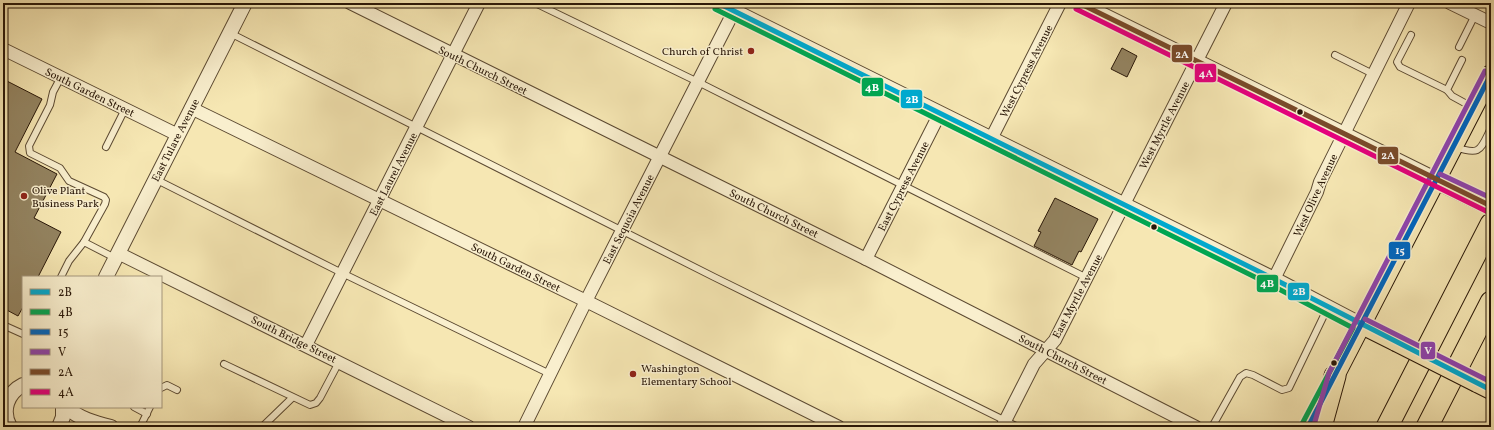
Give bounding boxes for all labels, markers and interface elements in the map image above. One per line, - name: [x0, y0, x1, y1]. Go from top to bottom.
- street label: West Cypress Avenue: [997, 23, 1057, 121]
- street label: South Church Street: [435, 43, 530, 100]
- line badge: 2A: [1171, 44, 1193, 63]
- place label: Church of Christ: [662, 45, 743, 60]
- marker: Church of Christ: [746, 46, 756, 56]
- text: 2A: [1175, 48, 1189, 63]
- line badge: 4A: [1194, 63, 1217, 83]
- street label: South Garden Street: [42, 65, 137, 122]
- text: 4A: [1199, 67, 1213, 82]
- line badge: 4B: [861, 77, 884, 97]
- street label: West Myrtle Avenue: [1137, 79, 1194, 172]
- text: 4B: [865, 81, 879, 96]
- line badge: 2B: [900, 89, 923, 109]
- text: 2B: [905, 93, 919, 108]
- street label: East Tulare Avenue: [149, 97, 204, 185]
- unlabelled marker: [1295, 107, 1305, 117]
- street label: East Laurel Avenue: [367, 130, 422, 219]
- street label: East Cypress Avenue: [875, 139, 934, 234]
- line badge: 2A: [1377, 146, 1399, 165]
- text: 2A: [1381, 149, 1395, 164]
- street label: West Olive Avenue: [1291, 152, 1342, 240]
- street label: East Sequoia Avenue: [600, 172, 659, 267]
- place label: Olive Plant Business Park: [32, 184, 99, 212]
- street label: South Church Street: [726, 186, 821, 243]
- marker: Olive Plant Business Park: [19, 191, 29, 201]
- unlabelled marker: [1149, 222, 1159, 232]
- street label: South Garden Street: [468, 240, 563, 297]
- line badge: 15: [1388, 241, 1411, 260]
- text: 15: [1395, 244, 1405, 259]
- street label: East Myrtle Avenue: [1050, 252, 1107, 342]
- line badge: 4B: [1256, 274, 1279, 293]
- legend: [22, 276, 162, 408]
- text: 4B: [1260, 277, 1274, 292]
- line badge: 2B: [1287, 282, 1310, 301]
- text: 2B: [58, 285, 72, 301]
- text: 2B: [1292, 285, 1306, 300]
- text: 4B: [58, 305, 73, 321]
- street label: South Bridge Street: [248, 313, 339, 368]
- text: 15: [58, 325, 69, 341]
- street label: South Church Street: [1015, 332, 1109, 389]
- line badge: V: [1420, 341, 1436, 360]
- text: V: [1424, 344, 1432, 359]
- text: V: [58, 345, 66, 361]
- unlabelled marker: [1329, 358, 1339, 368]
- place label: Washington Elementary School: [641, 362, 732, 390]
- text: 2A: [58, 365, 73, 381]
- marker: Washington Elementary School: [628, 369, 638, 379]
- text: 4A: [58, 385, 74, 401]

